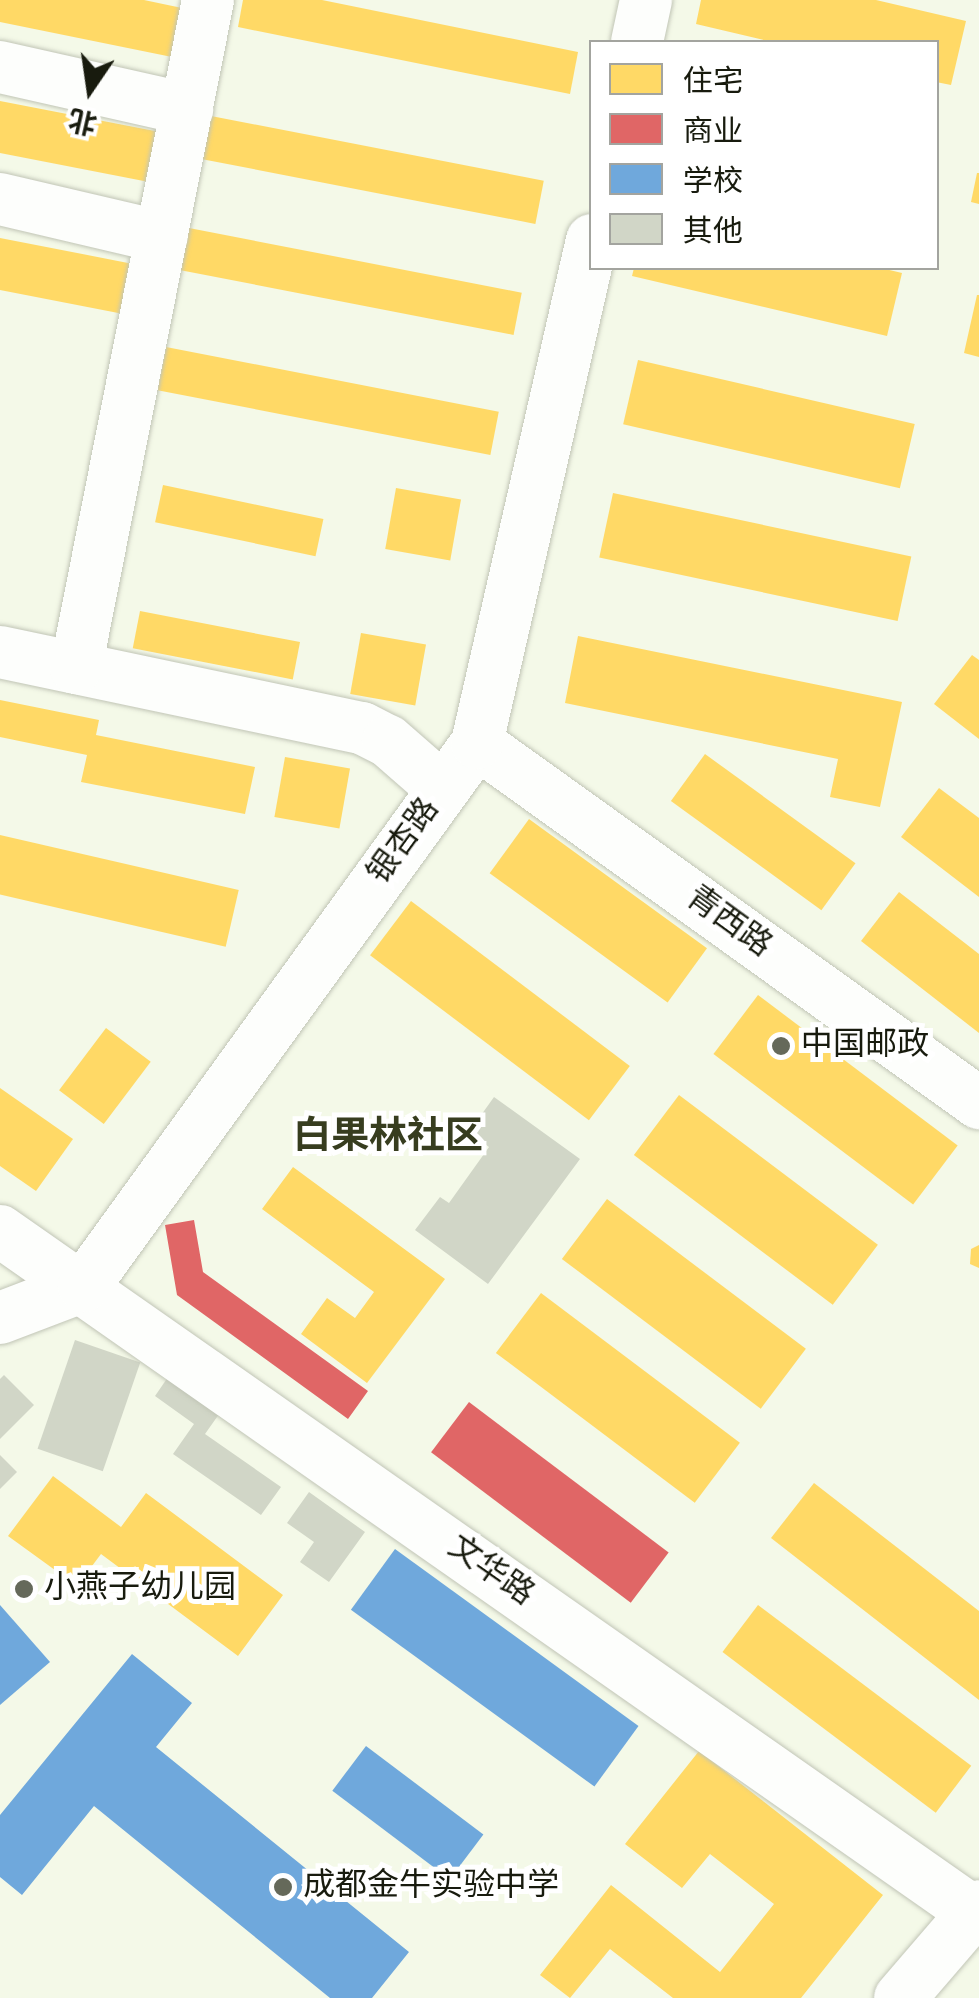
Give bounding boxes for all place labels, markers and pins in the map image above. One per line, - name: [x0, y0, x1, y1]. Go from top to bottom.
- place label: 中国邮政: [801, 1027, 929, 1065]
- marker: 中国邮政: [770, 1035, 792, 1057]
- place label: 小燕子幼儿园: [44, 1570, 236, 1608]
- marker: 小燕子幼儿园: [13, 1578, 35, 1600]
- place label: 成都金牛实验中学: [303, 1868, 559, 1906]
- marker: 成都金牛实验中学: [272, 1876, 294, 1898]

